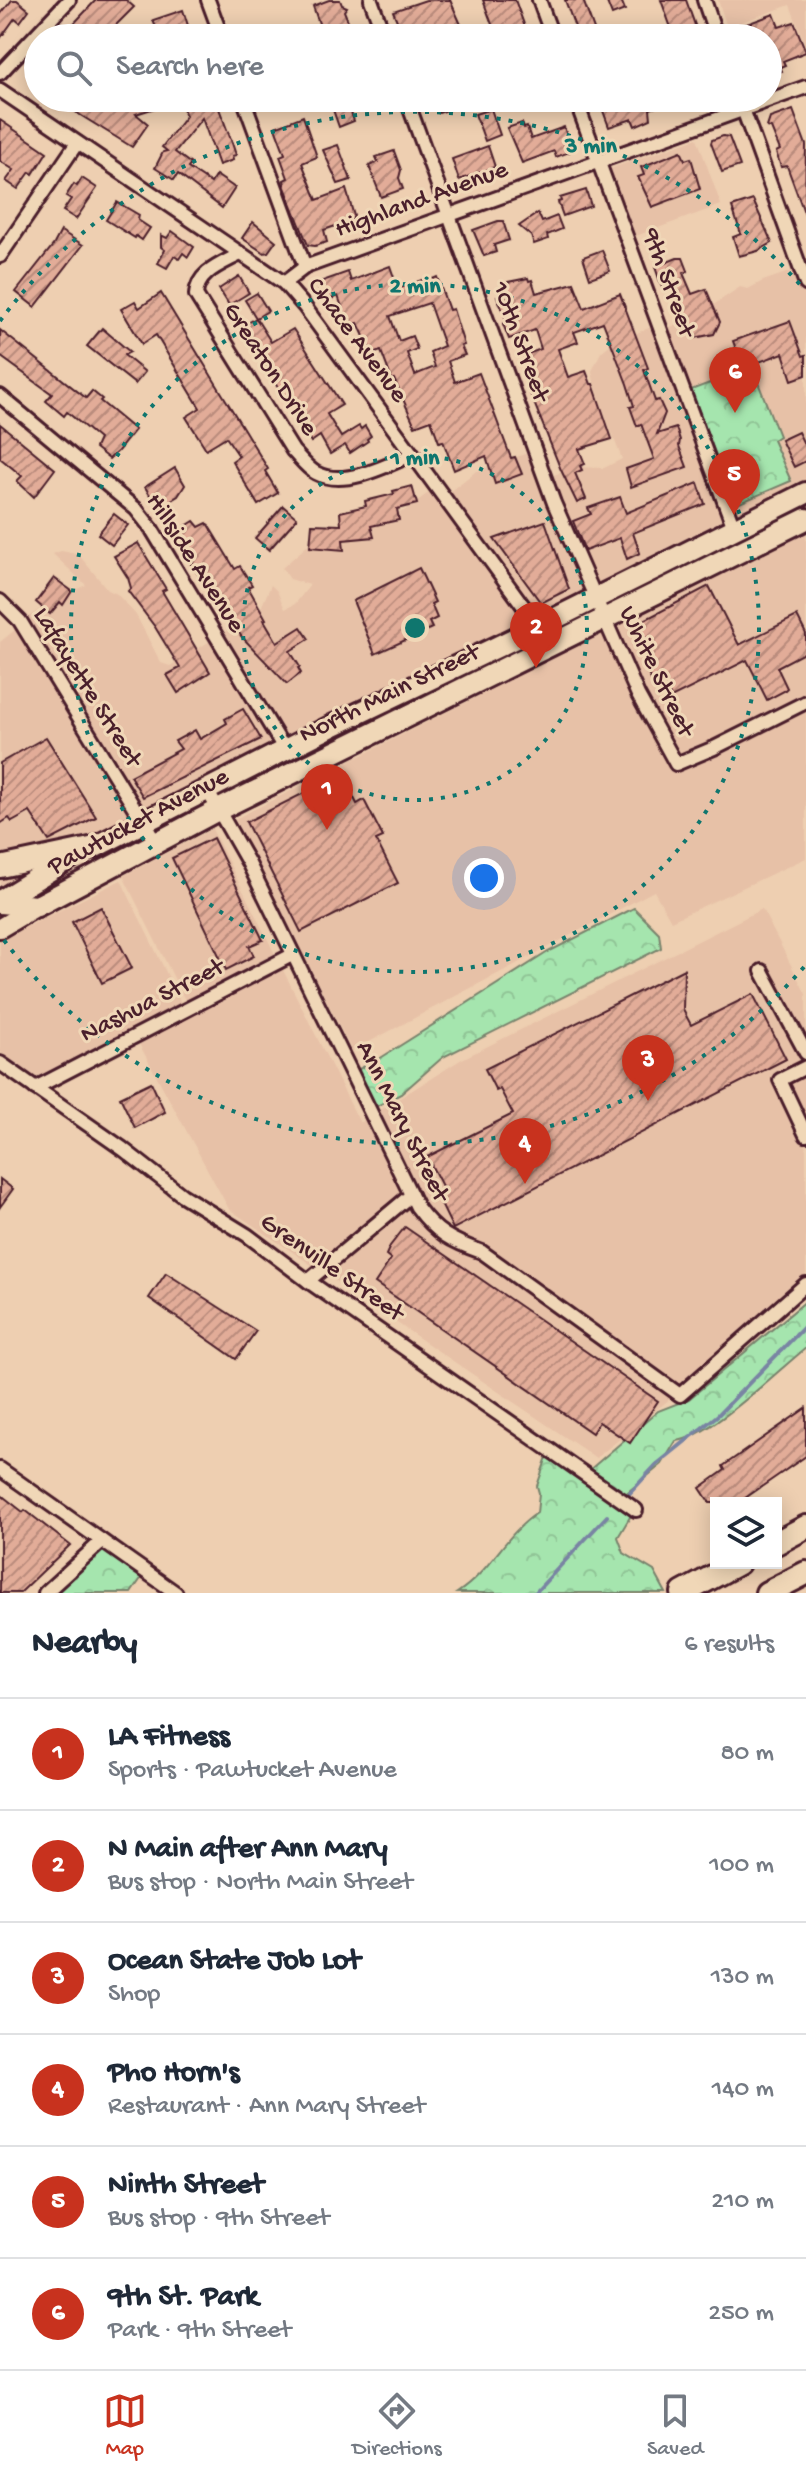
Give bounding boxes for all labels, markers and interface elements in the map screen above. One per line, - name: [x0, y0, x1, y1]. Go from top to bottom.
- search box: [24, 24, 782, 112]
- icon: search: [52, 46, 96, 90]
- text: Search here: [116, 51, 264, 86]
- text: 3 min: [564, 133, 617, 162]
- street label: Highland Avenue: [332, 155, 513, 247]
- street label: 9th Street: [633, 224, 702, 344]
- street label: Chace Avenue: [299, 272, 414, 410]
- text: 2 min: [389, 273, 441, 302]
- street label: 10th Street: [483, 277, 556, 408]
- street label: Greaton Drive: [214, 298, 324, 443]
- pin: 6: [709, 347, 761, 413]
- text: 1 min: [389, 445, 440, 474]
- pin: 5: [708, 449, 760, 515]
- street label: Hillside Avenue: [137, 488, 251, 640]
- street label: Lafayette Street: [24, 602, 149, 776]
- pin: 2: [510, 602, 562, 668]
- street label: White Street: [610, 602, 701, 744]
- centre of rings: [401, 614, 429, 642]
- street label: North Main Street: [295, 637, 487, 752]
- street label: Pawtucket Avenue: [42, 762, 235, 884]
- pin: 1: [301, 764, 353, 830]
- your location: [464, 858, 504, 898]
- street label: Nashua Street: [76, 951, 232, 1051]
- pin: 3: [622, 1035, 674, 1101]
- street label: Ann Mary Street: [347, 1036, 456, 1210]
- pin: 4: [499, 1118, 551, 1184]
- street label: Grenville Street: [253, 1208, 411, 1331]
- map controls: [710, 1497, 782, 1569]
- button: layers: [710, 1497, 782, 1569]
- text: Nearby: [32, 1625, 137, 1665]
- text: 6 results: [684, 1630, 774, 1661]
- text: LA Fitness: [108, 1721, 230, 1756]
- text: 1: [53, 1739, 63, 1770]
- text: 80 m: [720, 1739, 774, 1770]
- text: Sports · Pawtucket Avenue: [108, 1756, 397, 1787]
- text: N Main after Ann Mary: [108, 1833, 387, 1868]
- text: 2: [52, 1851, 64, 1882]
- text: 100 m: [709, 1851, 774, 1882]
- text: Bus stop · North Main Street: [108, 1868, 413, 1899]
- text: Ocean State Job Lot: [108, 1945, 361, 1980]
- text: 3: [51, 1963, 65, 1994]
- text: 130 m: [711, 1963, 774, 1994]
- text: Shop: [108, 1980, 160, 2011]
- text: Pho Horn's: [108, 2057, 240, 2092]
- text: 4: [52, 2075, 64, 2106]
- text: 140 m: [712, 2075, 774, 2106]
- text: Restaurant · Ann Mary Street: [108, 2092, 425, 2123]
- text: Ninth Street: [108, 2169, 264, 2204]
- text: 5: [51, 2187, 65, 2218]
- text: 210 m: [711, 2187, 774, 2218]
- text: Bus stop · 9th Street: [108, 2204, 329, 2235]
- text: 9th St. Park: [108, 2281, 258, 2316]
- text: 6: [51, 2299, 65, 2330]
- text: 250 m: [708, 2299, 774, 2330]
- text: Park · 9th Street: [108, 2316, 291, 2347]
- tab: Map: [103, 2389, 147, 2463]
- tab: Directions: [352, 2389, 442, 2463]
- tab: Saved: [647, 2389, 703, 2463]

